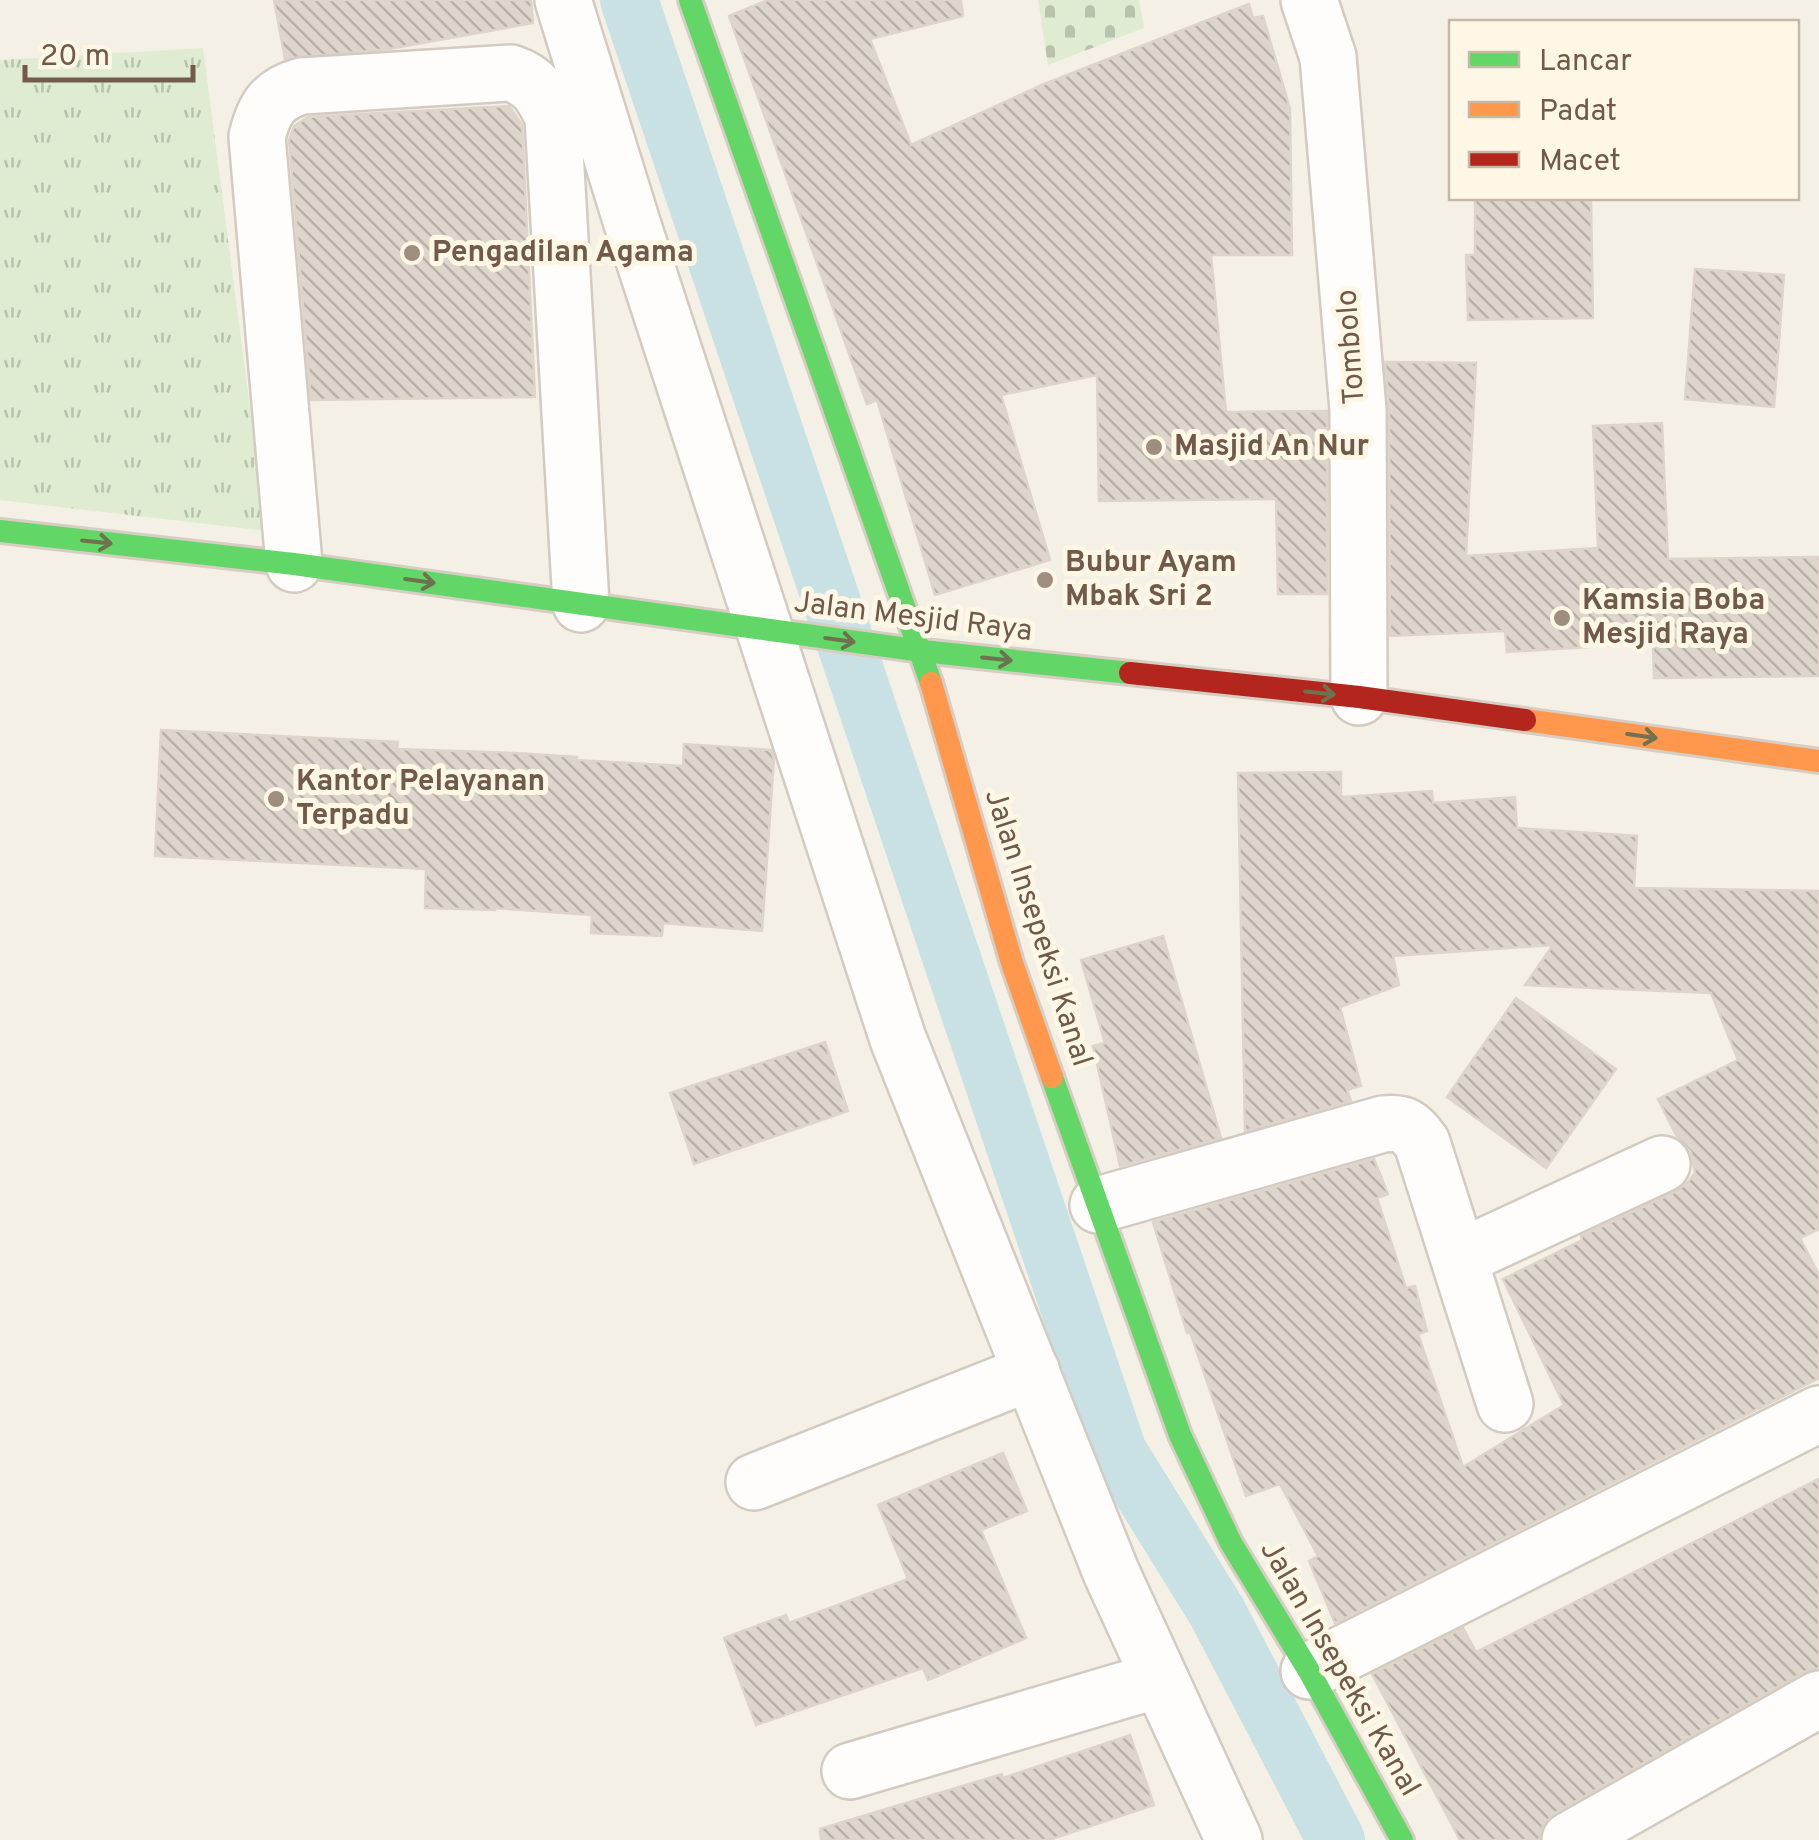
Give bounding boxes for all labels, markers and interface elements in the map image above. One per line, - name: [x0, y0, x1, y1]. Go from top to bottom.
- scale bar: [25, 20, 192, 82]
- legend: [1449, 20, 1799, 200]
- text: 20 m: [40, 39, 110, 76]
- text: Lancar: [1539, 44, 1632, 81]
- text: Padat: [1539, 94, 1617, 131]
- text: Macet: [1539, 144, 1621, 181]
- place label: Pengadilan Agama: [432, 235, 694, 272]
- marker: Pengadilan Agama: [401, 242, 423, 264]
- street label: Tombolo: [1330, 288, 1374, 406]
- place label: Masjid An Nur: [1174, 429, 1370, 466]
- marker: Masjid An Nur: [1143, 436, 1165, 458]
- one-way arrow: [80, 533, 113, 552]
- place label: Bubur Ayam Mbak Sri 2: [1065, 545, 1237, 616]
- marker: Bubur Ayam Mbak Sri 2: [1034, 569, 1056, 591]
- one-way arrow: [403, 573, 435, 591]
- place label: Kamsia Boba Mesjid Raya: [1582, 583, 1765, 654]
- street label: Jalan Mesjid Raya: [792, 585, 1034, 651]
- marker: Kamsia Boba Mesjid Raya: [1551, 607, 1573, 629]
- one-way arrow: [823, 631, 855, 650]
- one-way arrow: [981, 650, 1013, 669]
- one-way arrow: [1304, 684, 1336, 703]
- one-way arrow: [1626, 727, 1658, 746]
- place label: Kantor Pelayanan Terpadu: [296, 764, 545, 835]
- street label: Jalan Insepeksi Kanal: [975, 785, 1099, 1071]
- marker: Kantor Pelayanan Terpadu: [265, 788, 287, 810]
- street label: Jalan Insepeksi Kanal: [1251, 1534, 1427, 1804]

